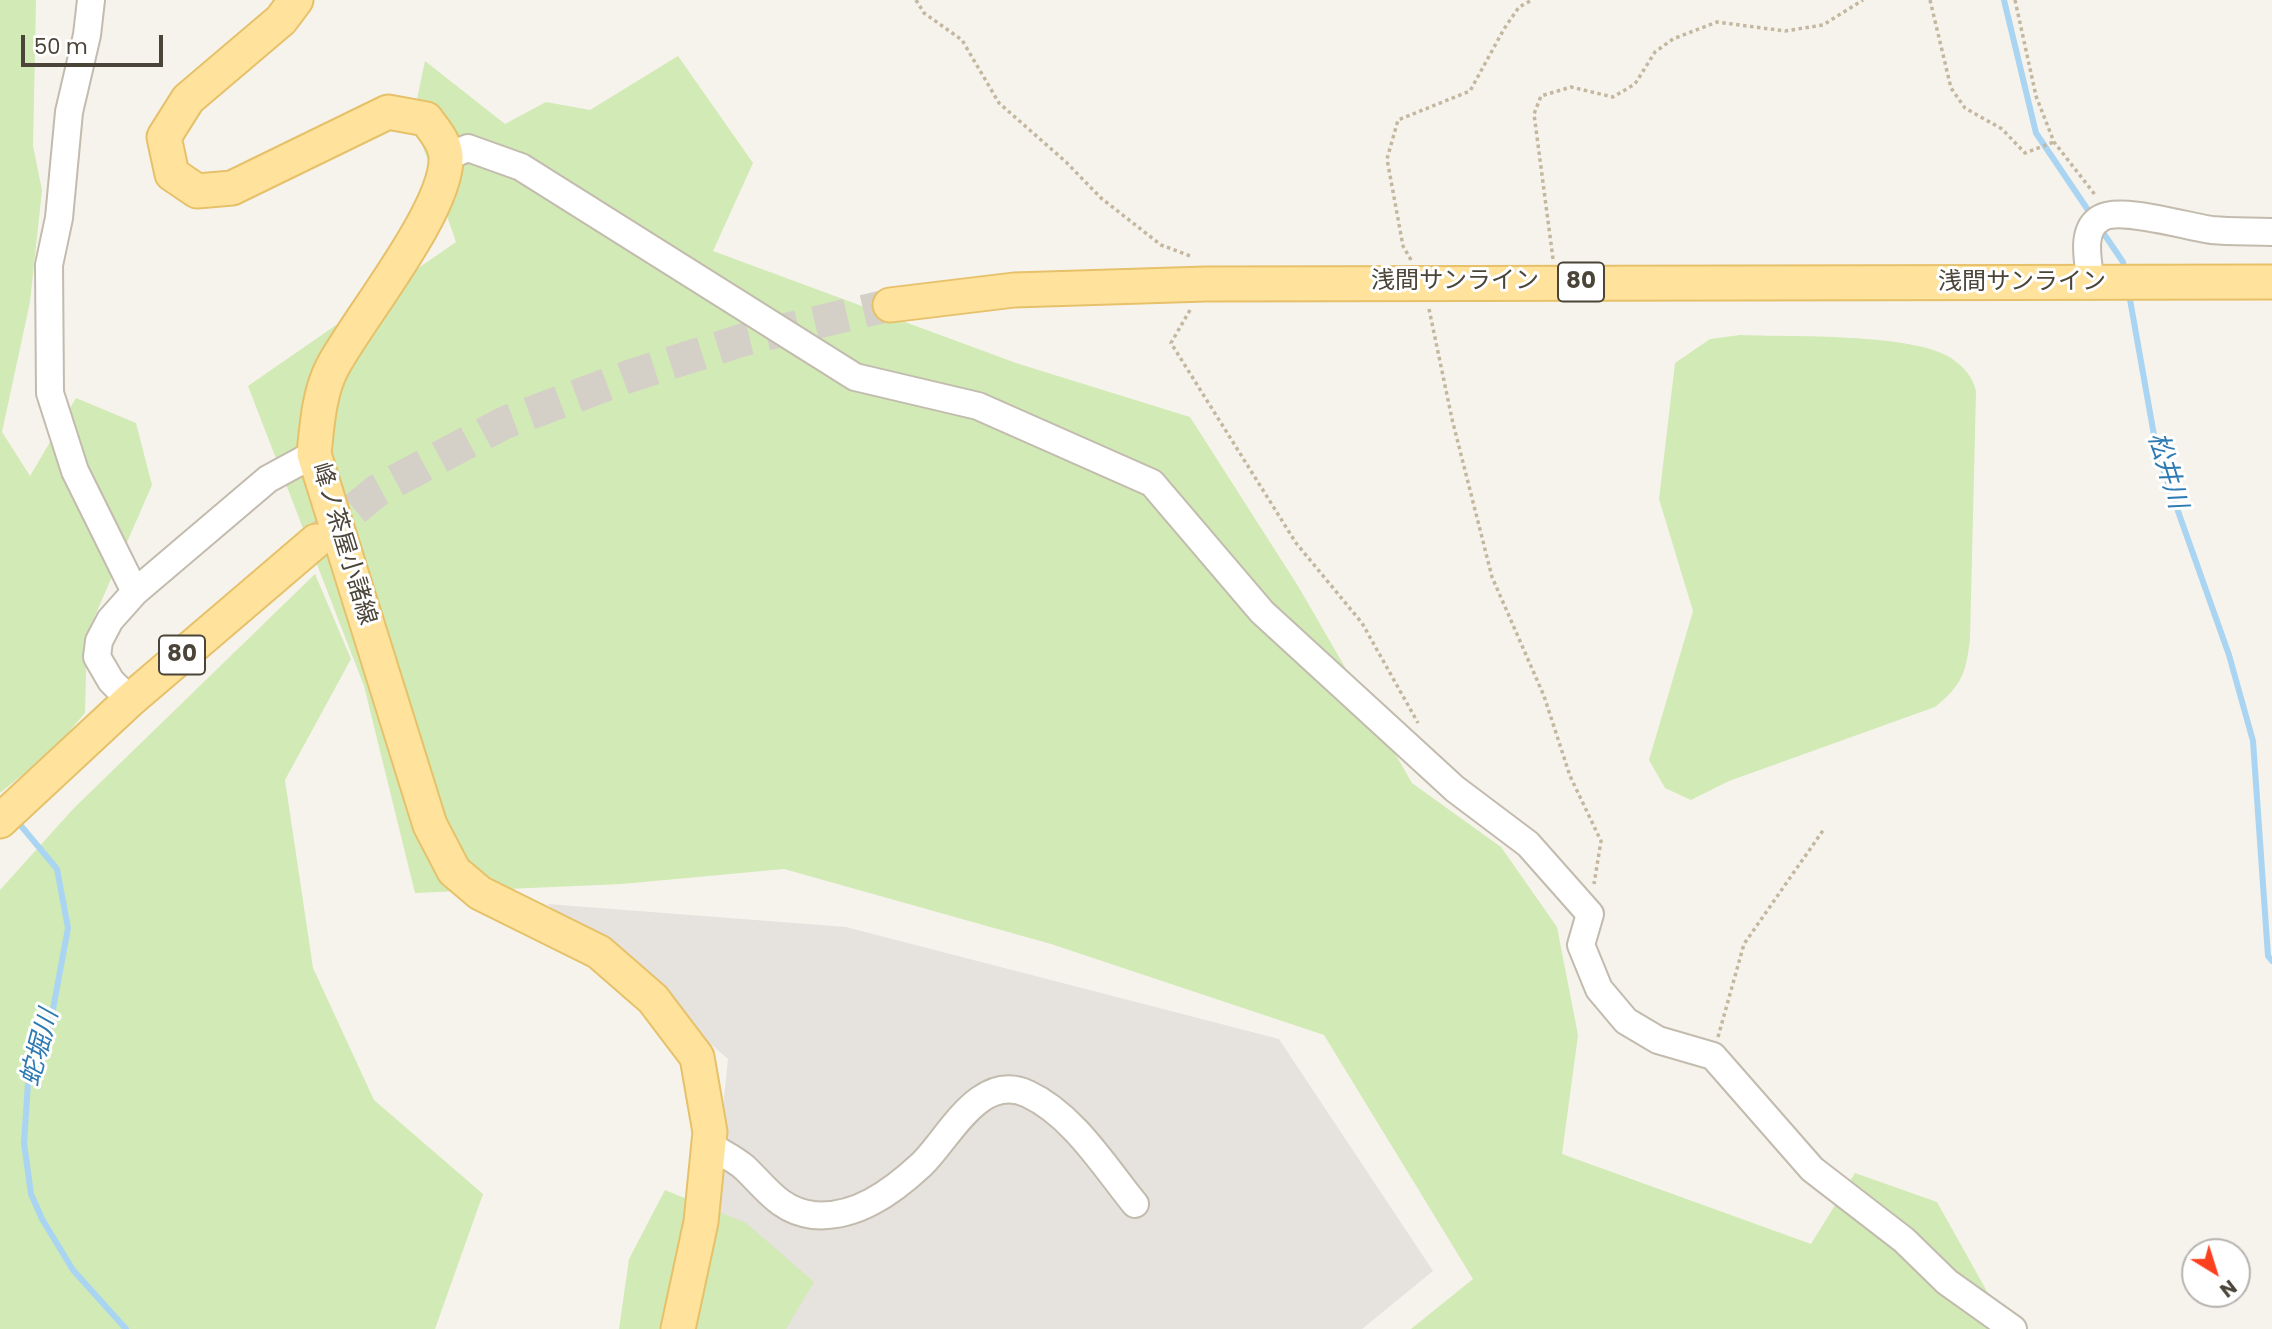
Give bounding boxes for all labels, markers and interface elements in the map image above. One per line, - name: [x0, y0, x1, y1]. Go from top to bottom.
- scale bar: [24, 21, 166, 65]
- text: 50 m: [34, 32, 88, 61]
- road number: 80: [1558, 262, 1604, 302]
- street label: 浅間サンライン: [1371, 268, 1539, 296]
- street label: 浅間サンライン: [1938, 269, 2106, 297]
- water label: 松井川: [2140, 429, 2192, 513]
- street label: 峰ノ茶屋小諸線: [305, 459, 381, 629]
- road number: 80: [159, 636, 205, 674]
- water label: 蛇堀川: [16, 1006, 66, 1090]
- north arrow: [2181, 1238, 2251, 1308]
- text: N: [2214, 1273, 2242, 1303]

